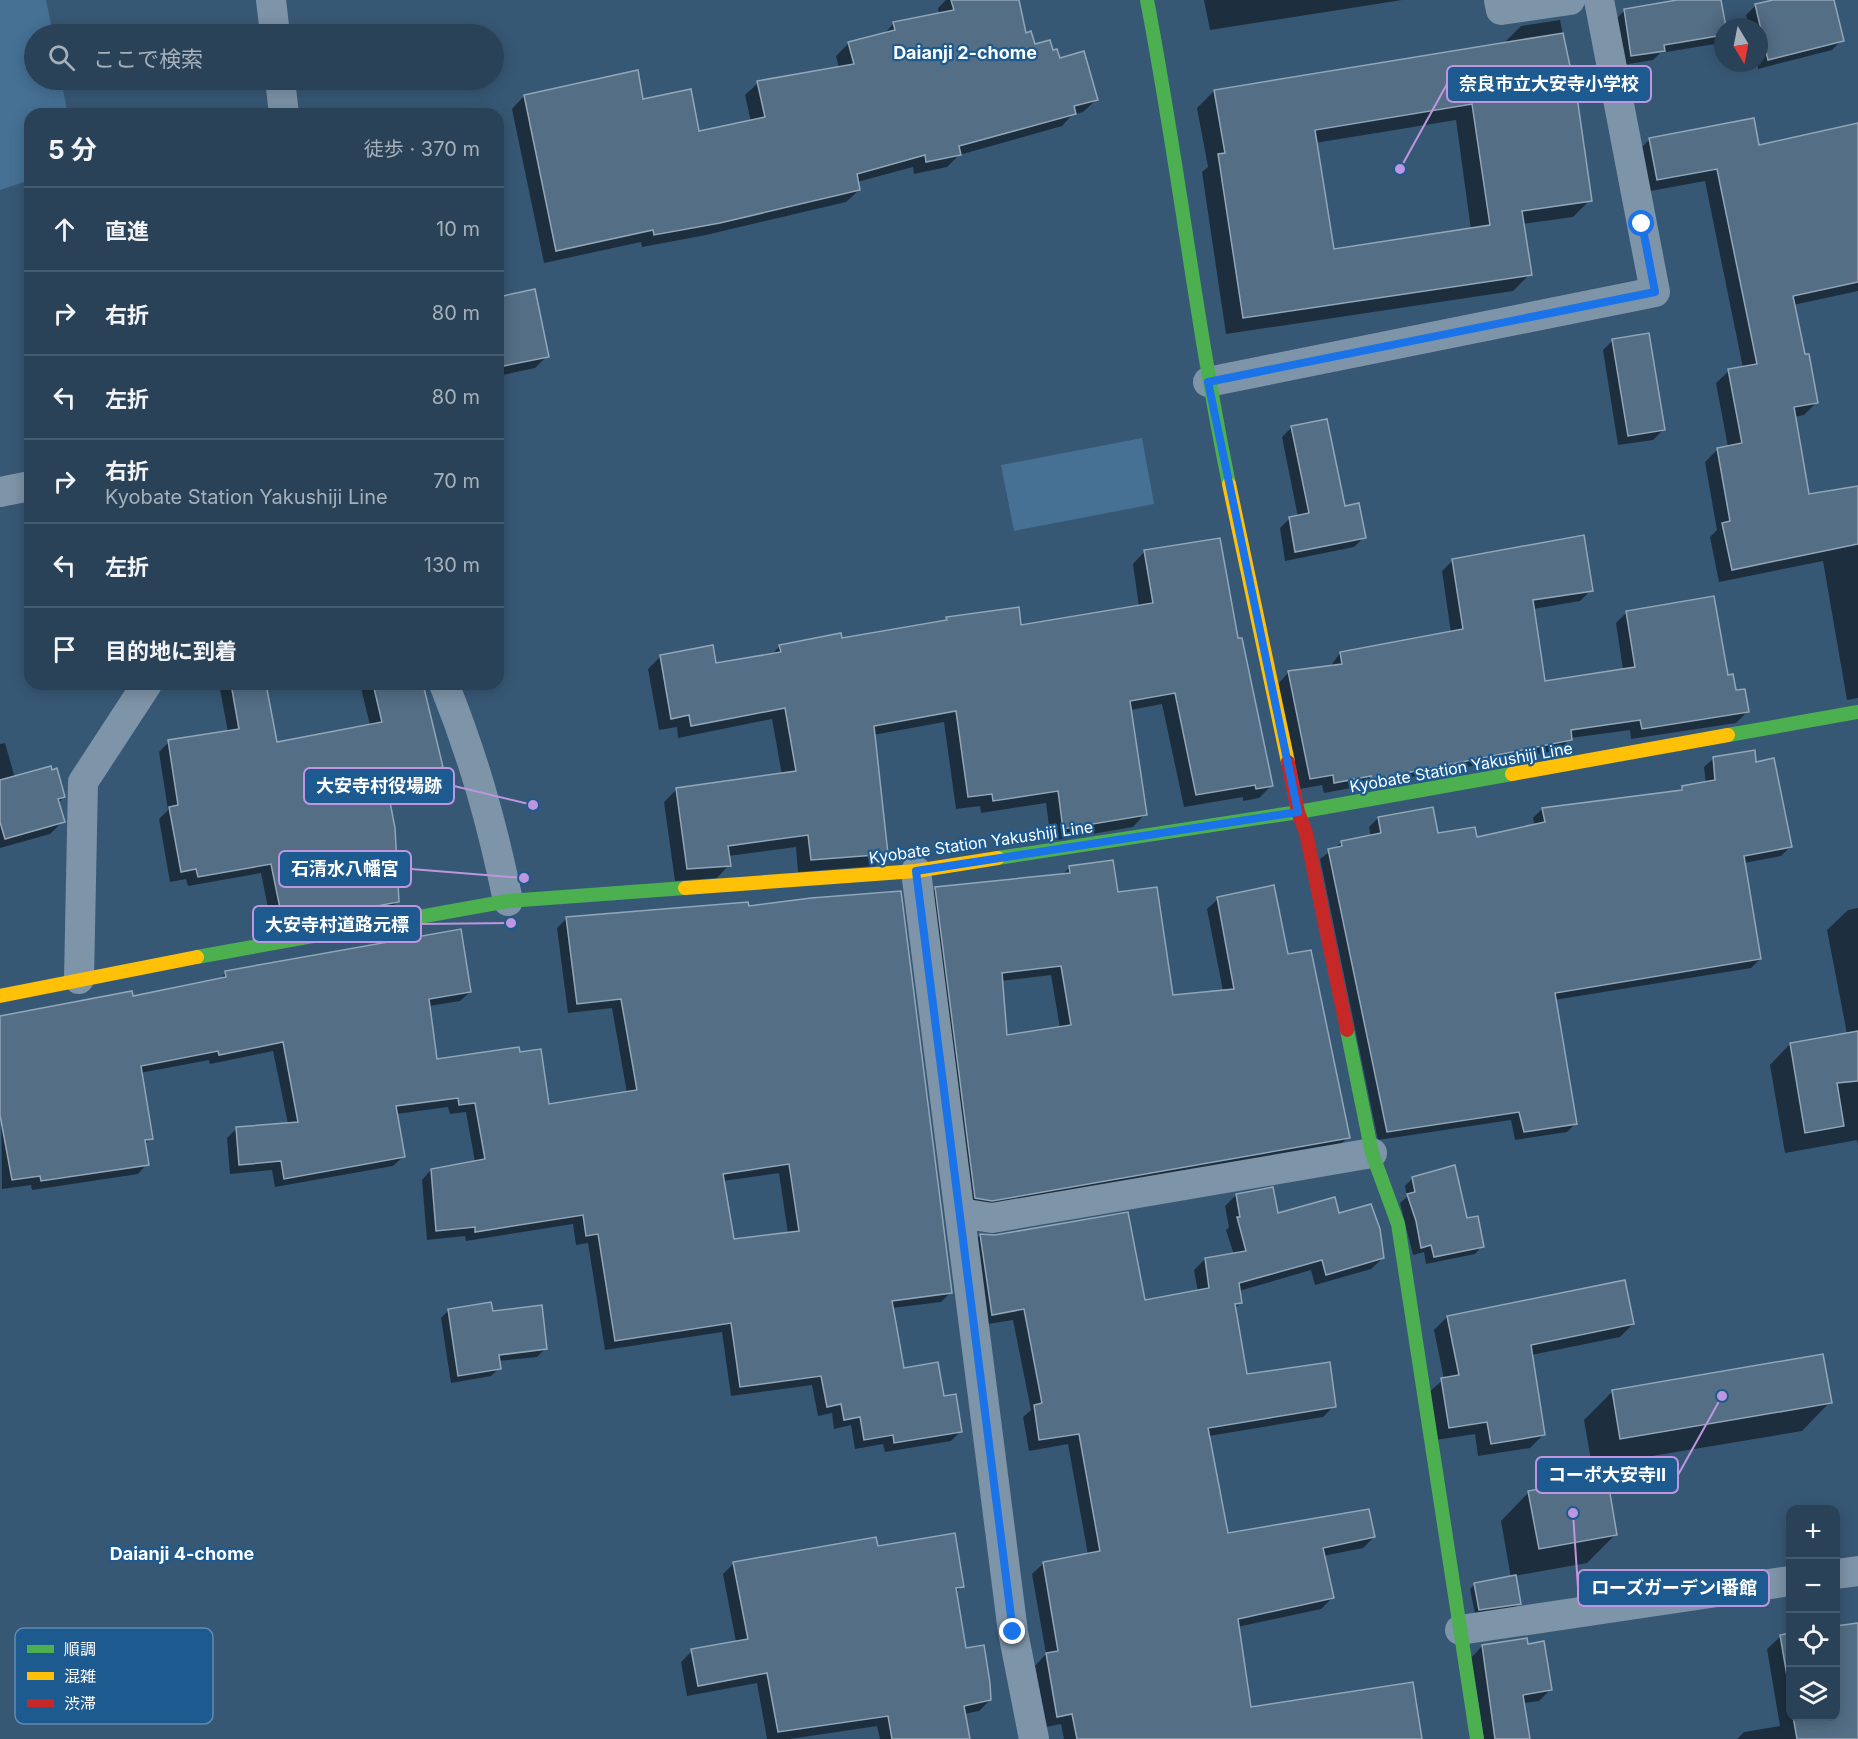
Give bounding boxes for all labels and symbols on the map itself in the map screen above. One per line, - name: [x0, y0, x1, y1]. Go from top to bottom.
- north arrow: [1714, 18, 1768, 72]
- district label: Daianji 2-chome: [893, 42, 1037, 63]
- callout: 奈良市立大安寺小学校: [1447, 66, 1651, 102]
- text: 奈良市立大安寺小学校: [1459, 73, 1639, 94]
- route start: [1628, 210, 1654, 236]
- street label: Kyobate Station Yakushiji Line: [1348, 738, 1574, 796]
- callout: 大安寺村役場跡: [304, 768, 454, 804]
- text: 大安寺村役場跡: [316, 775, 442, 796]
- street label: Kyobate Station Yakushiji Line: [868, 816, 1094, 868]
- callout: 石清水八幡宮: [279, 851, 411, 887]
- text: 石清水八幡宮: [291, 858, 399, 879]
- callout: 大安寺村道路元標: [253, 906, 421, 942]
- text: 大安寺村道路元標: [265, 914, 409, 935]
- callout: コーポ大安寺Ⅱ: [1536, 1457, 1678, 1493]
- text: コーポ大安寺Ⅱ: [1548, 1464, 1666, 1485]
- district label: Daianji 4-chome: [110, 1543, 255, 1564]
- callout: ローズガーデンⅠ番館: [1578, 1570, 1769, 1606]
- text: ローズガーデンⅠ番館: [1591, 1577, 1757, 1598]
- route end: [999, 1618, 1025, 1644]
- legend: [15, 1628, 213, 1724]
- text: 順調: [64, 1639, 96, 1659]
- text: 混雑: [64, 1666, 96, 1686]
- text: 渋滞: [64, 1693, 96, 1713]

